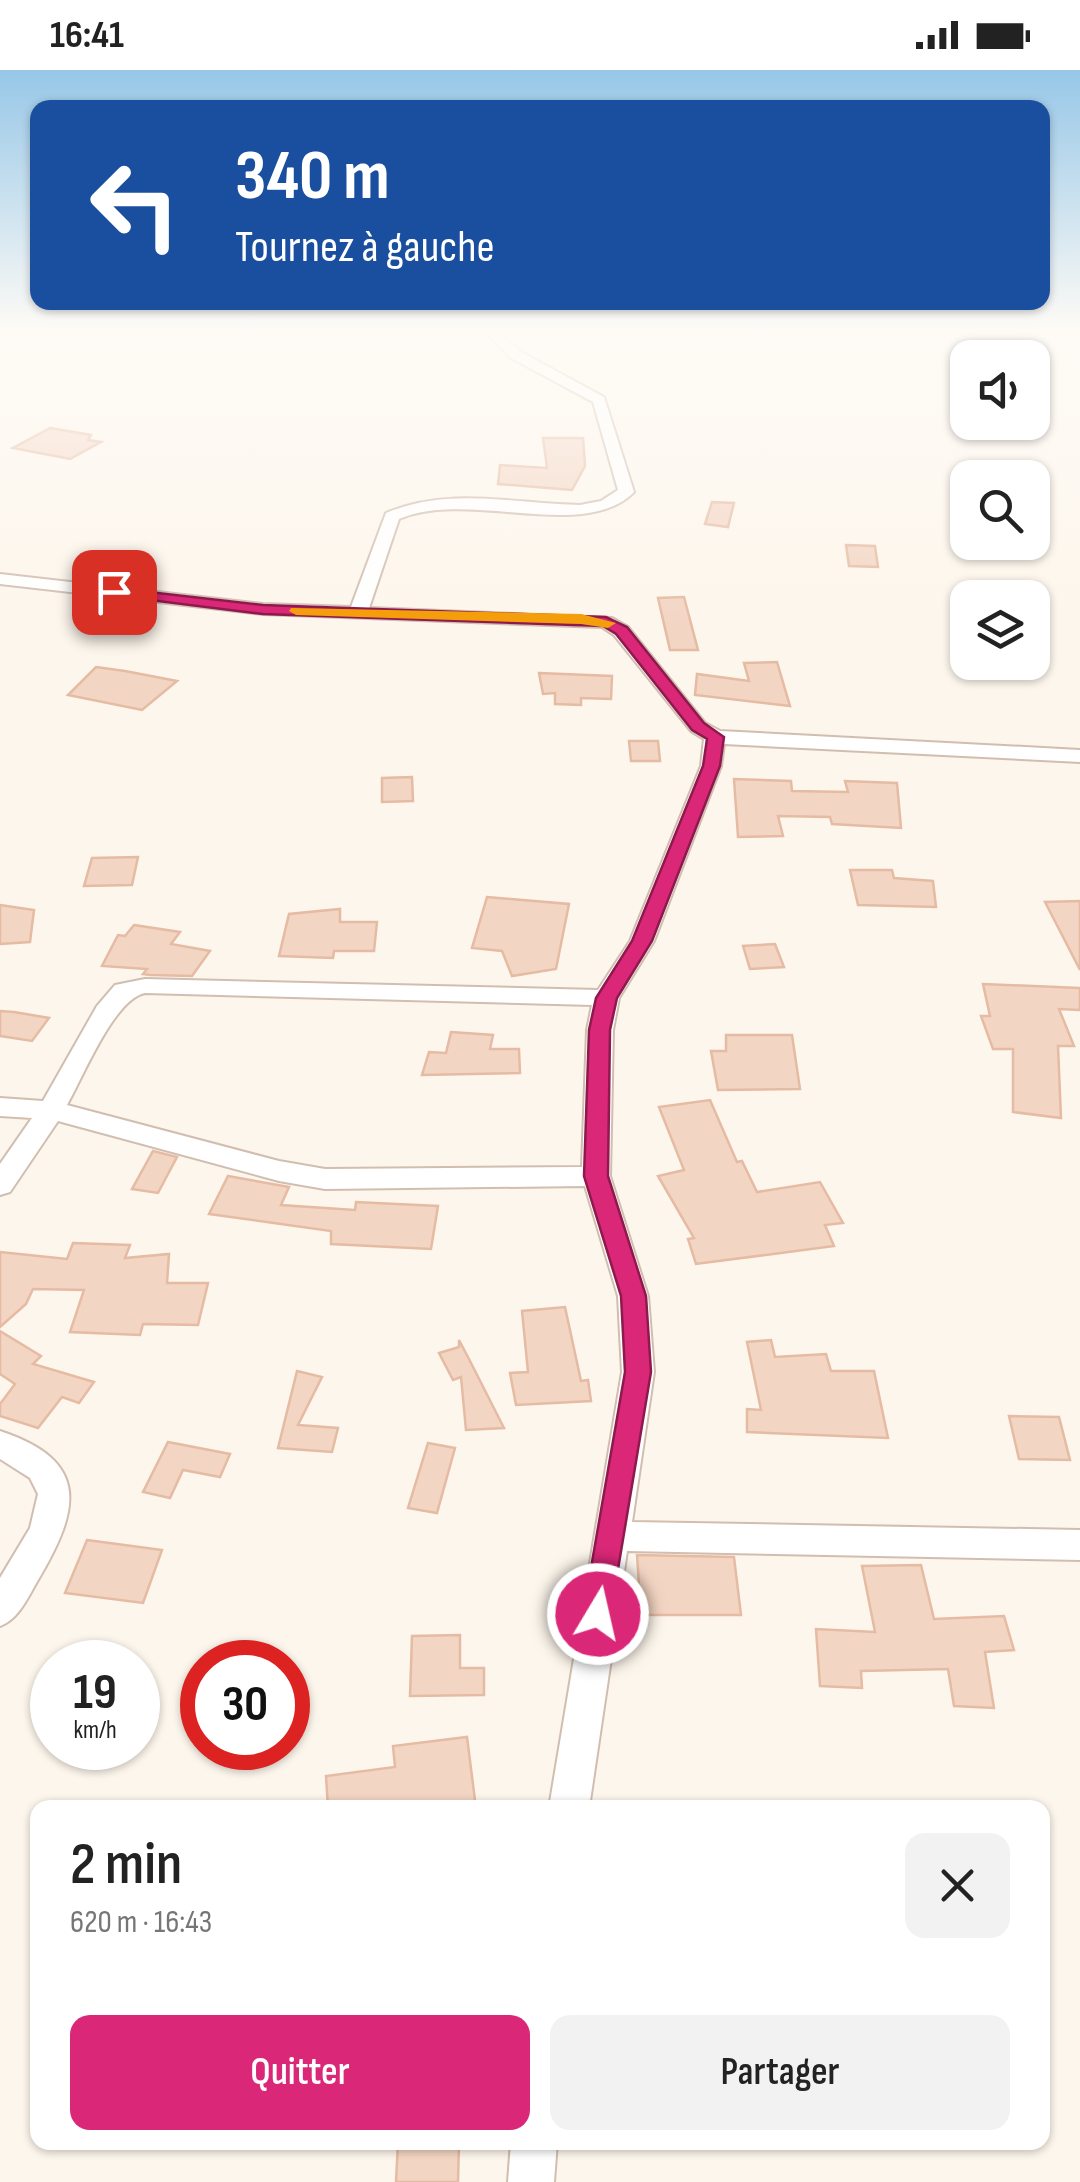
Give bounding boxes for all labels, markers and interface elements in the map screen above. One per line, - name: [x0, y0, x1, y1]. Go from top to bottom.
- text: 16:41: [50, 13, 124, 58]
- text: 340 m: [235, 135, 390, 219]
- icon: left: [70, 140, 200, 270]
- text: Tournez à gauche: [235, 220, 495, 275]
- map controls: [950, 340, 1050, 680]
- button: sound: [950, 340, 1050, 440]
- button: search: [950, 460, 1050, 560]
- pin: [72, 550, 157, 635]
- icon: arrive: [87, 565, 142, 620]
- button: layers: [950, 580, 1050, 680]
- position arrow: [546, 1562, 650, 1666]
- speed limit sign: 30: [180, 1640, 310, 1770]
- text: 19: [73, 1663, 117, 1723]
- text: km/h: [73, 1715, 117, 1746]
- text: 2 min: [70, 1829, 182, 1901]
- button: close: [905, 1833, 1010, 1938]
- text: 620 m · 16:43: [70, 1903, 212, 1942]
- button: Quitter: [70, 2015, 530, 2130]
- button: Partager: [550, 2015, 1010, 2130]

